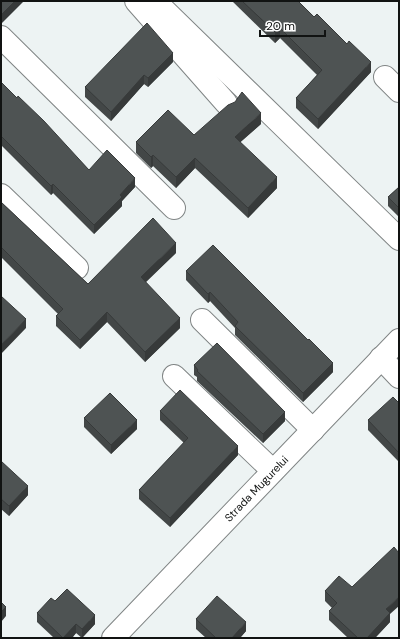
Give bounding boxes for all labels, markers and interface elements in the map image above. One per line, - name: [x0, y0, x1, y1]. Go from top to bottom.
- scale bar: [260, 12, 325, 38]
- text: 20 m: [266, 18, 295, 34]
- street label: Strada Mugurelui: [221, 453, 291, 525]

